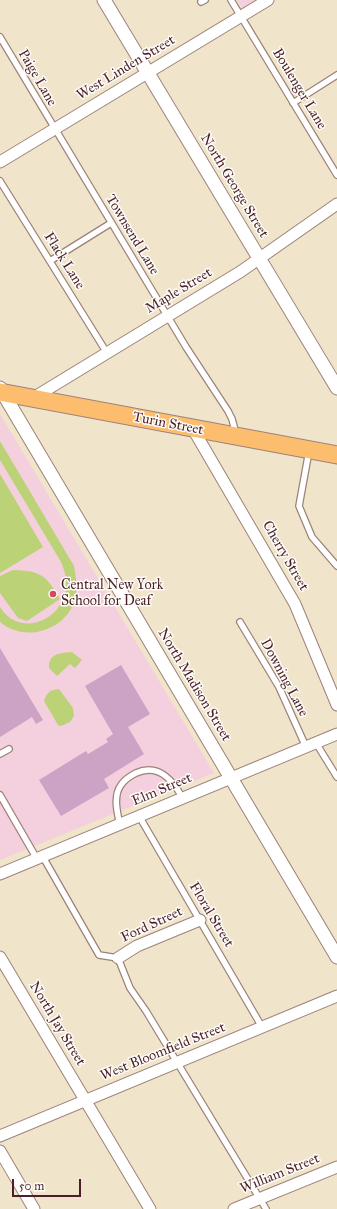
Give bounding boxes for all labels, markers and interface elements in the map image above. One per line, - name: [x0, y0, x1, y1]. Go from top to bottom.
- street label: West Linden Street: [74, 32, 178, 104]
- street label: Boulenger Lane: [268, 46, 330, 132]
- street label: Paige Lane: [14, 47, 60, 109]
- street label: North George Street: [196, 131, 272, 241]
- street label: Townsend Lane: [101, 192, 163, 278]
- street label: Flack Lane: [40, 229, 88, 293]
- street label: Maple Street: [143, 265, 215, 317]
- street label: Turin Street: [131, 409, 205, 439]
- street label: Cherry Street: [258, 518, 312, 594]
- place label: Central New York School for Deaf: [61, 578, 163, 610]
- marker: Central New York School for Deaf: [48, 589, 58, 599]
- street label: North Madison Street: [154, 626, 234, 744]
- street label: Downing Lane: [257, 636, 311, 720]
- street label: Elm Street: [130, 770, 194, 810]
- street label: Floral Street: [185, 879, 237, 951]
- street label: Ford Street: [119, 903, 185, 947]
- street label: North Jay Street: [25, 979, 89, 1069]
- street label: West Bloomfield Street: [98, 1019, 228, 1085]
- street label: William Street: [238, 1150, 322, 1198]
- scale bar: [14, 1171, 83, 1197]
- text: 50 m: [19, 1179, 44, 1193]

